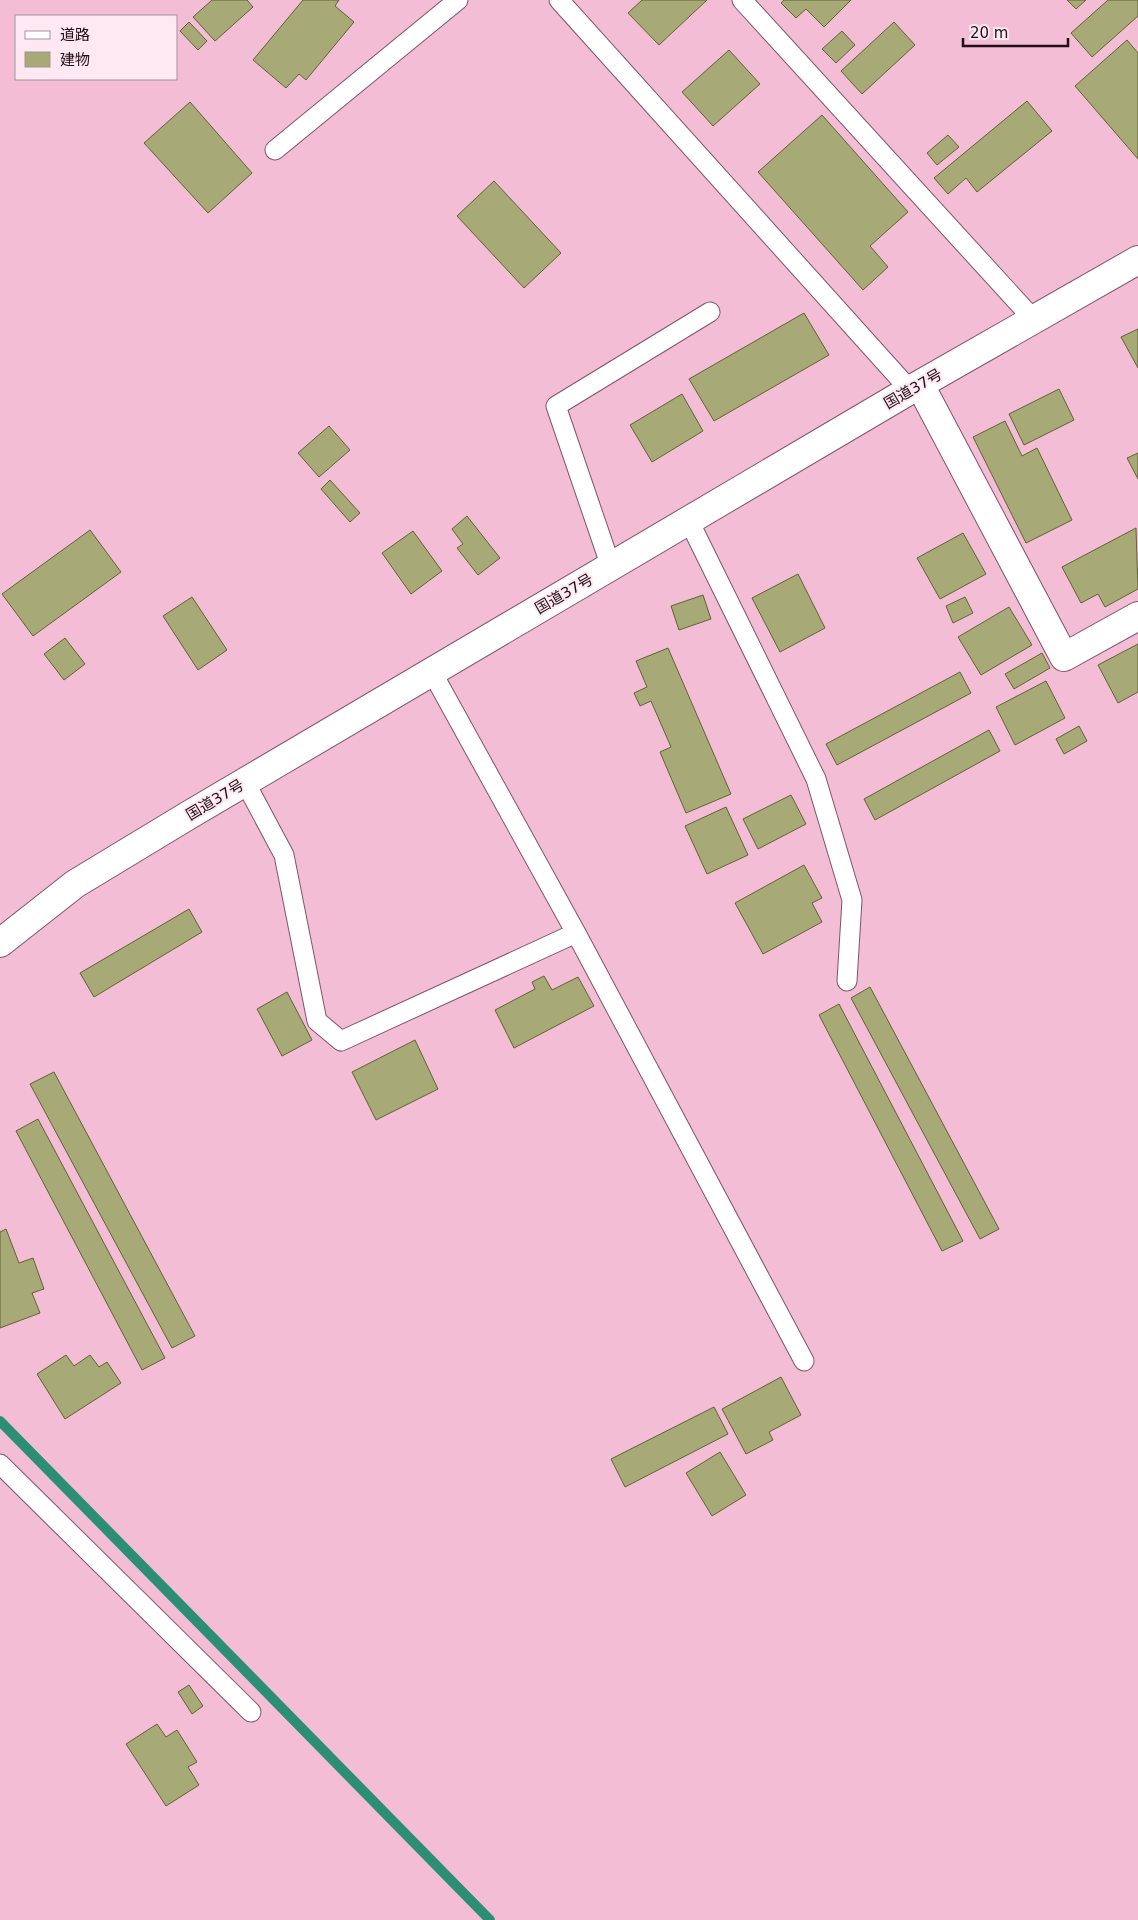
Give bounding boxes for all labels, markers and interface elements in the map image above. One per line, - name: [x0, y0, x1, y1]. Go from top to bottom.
- legend: [15, 15, 178, 80]
- scale bar: [963, 15, 1068, 47]
- text: 20 m: [970, 24, 1008, 42]
- text: 道路: [60, 26, 90, 44]
- text: 建物: [60, 51, 90, 69]
- street label: 国道37号: [881, 365, 945, 413]
- street label: 国道37号: [532, 570, 596, 618]
- street label: 国道37号: [183, 776, 247, 824]

